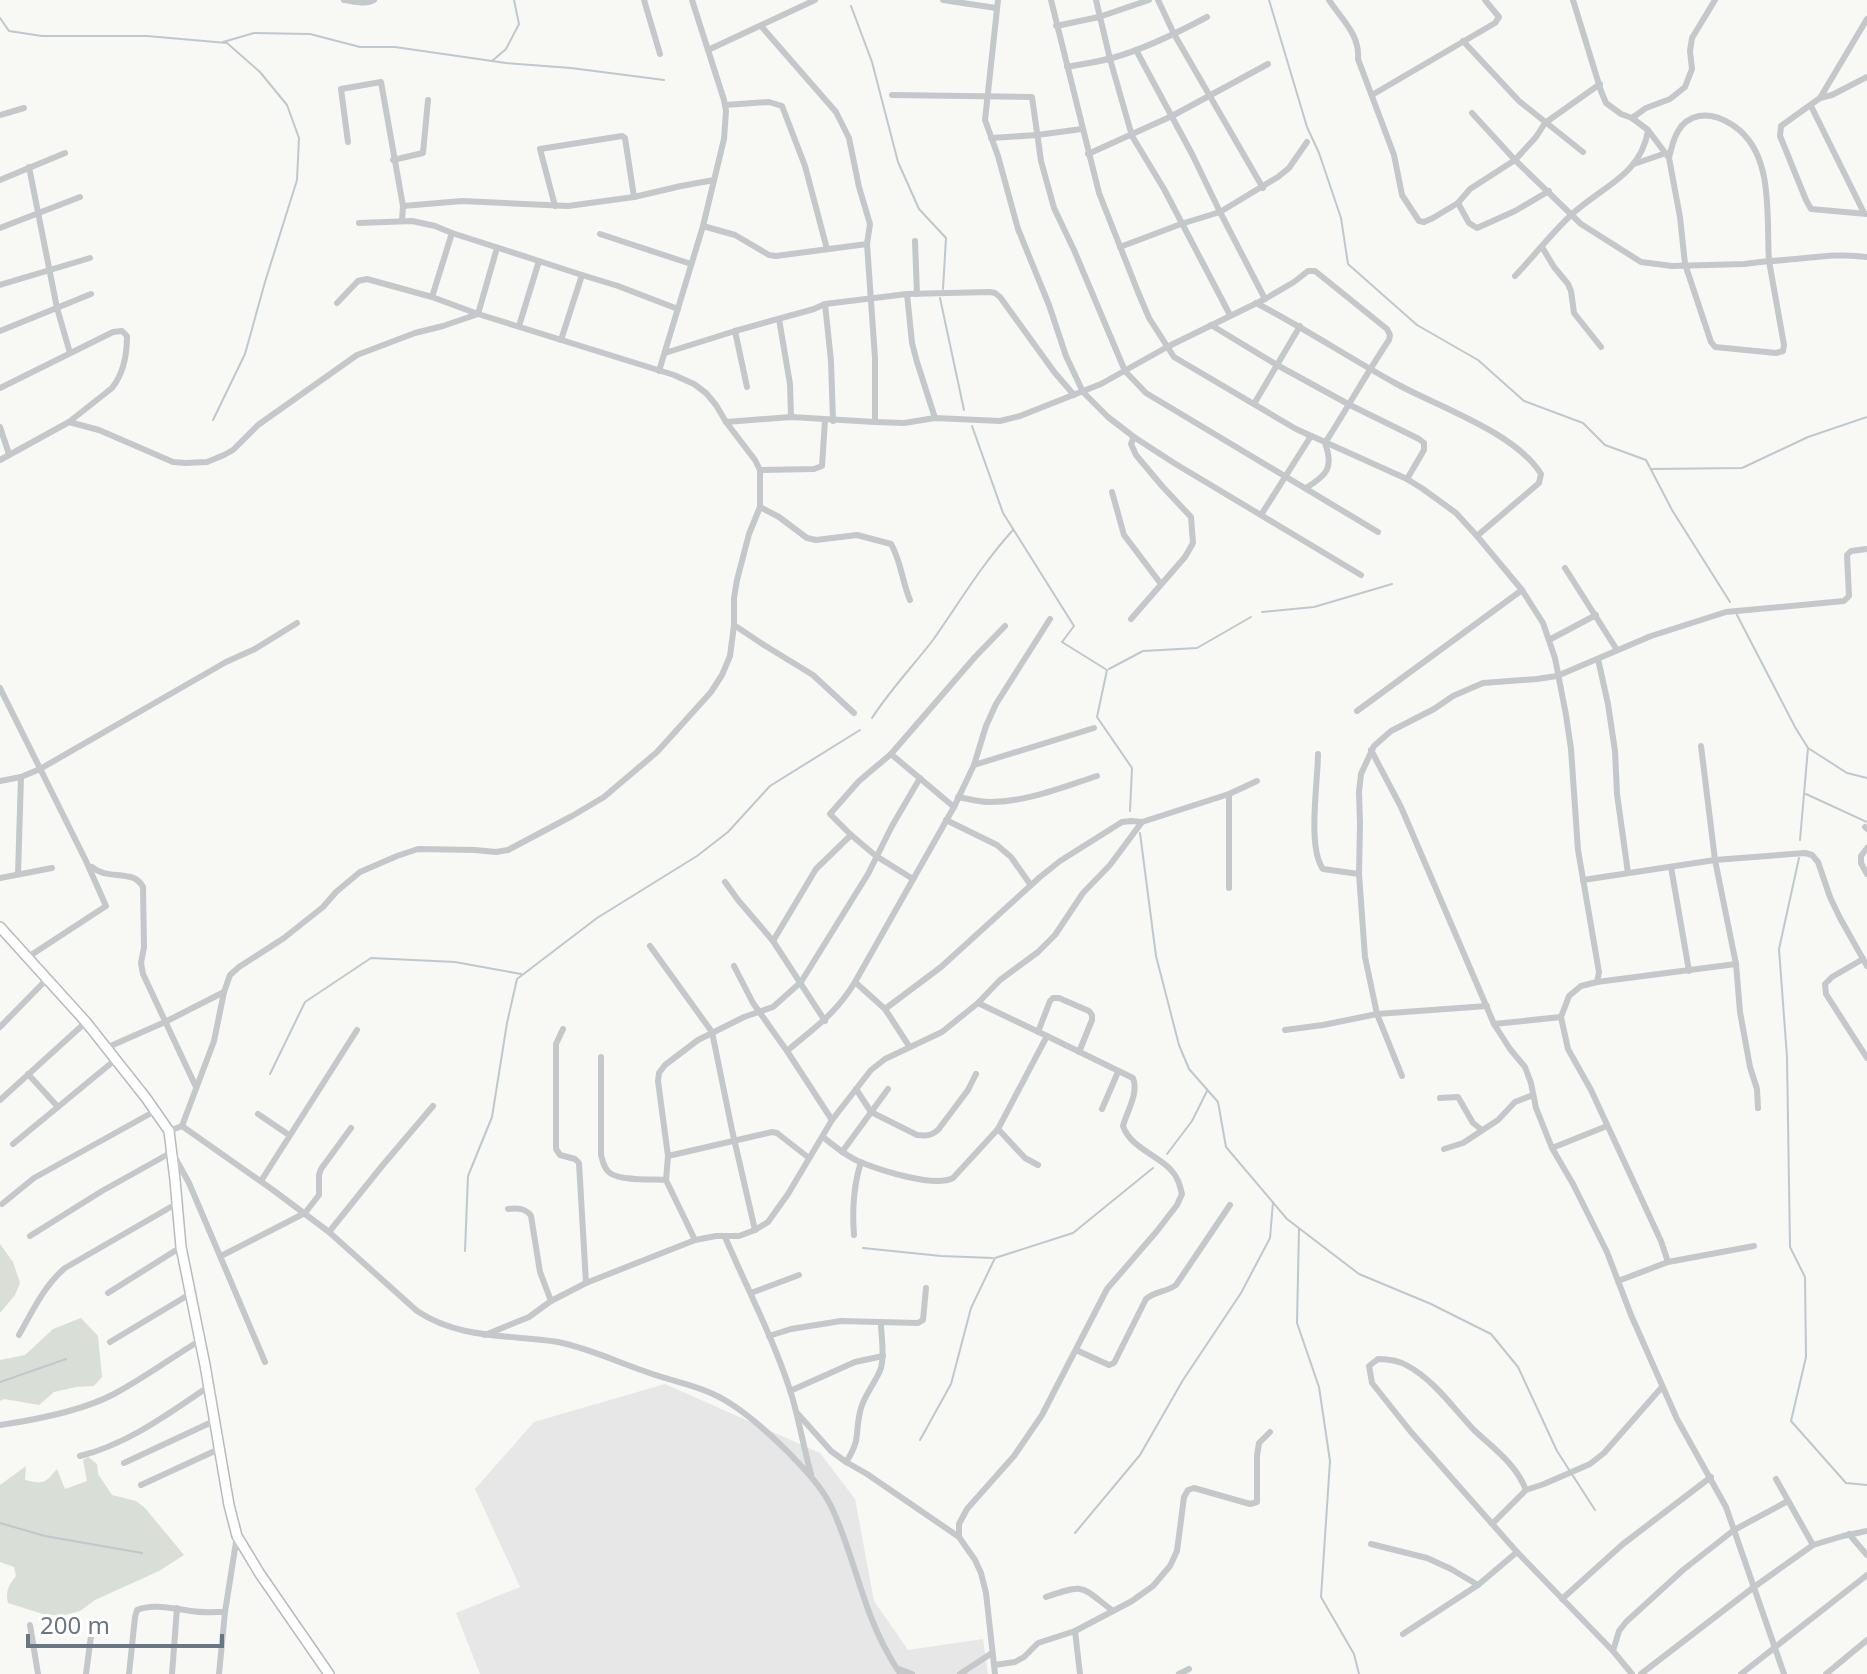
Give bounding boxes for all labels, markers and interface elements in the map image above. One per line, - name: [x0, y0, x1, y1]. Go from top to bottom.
- scale bar: [28, 1598, 222, 1648]
- text: 200 m: [40, 1608, 110, 1641]

